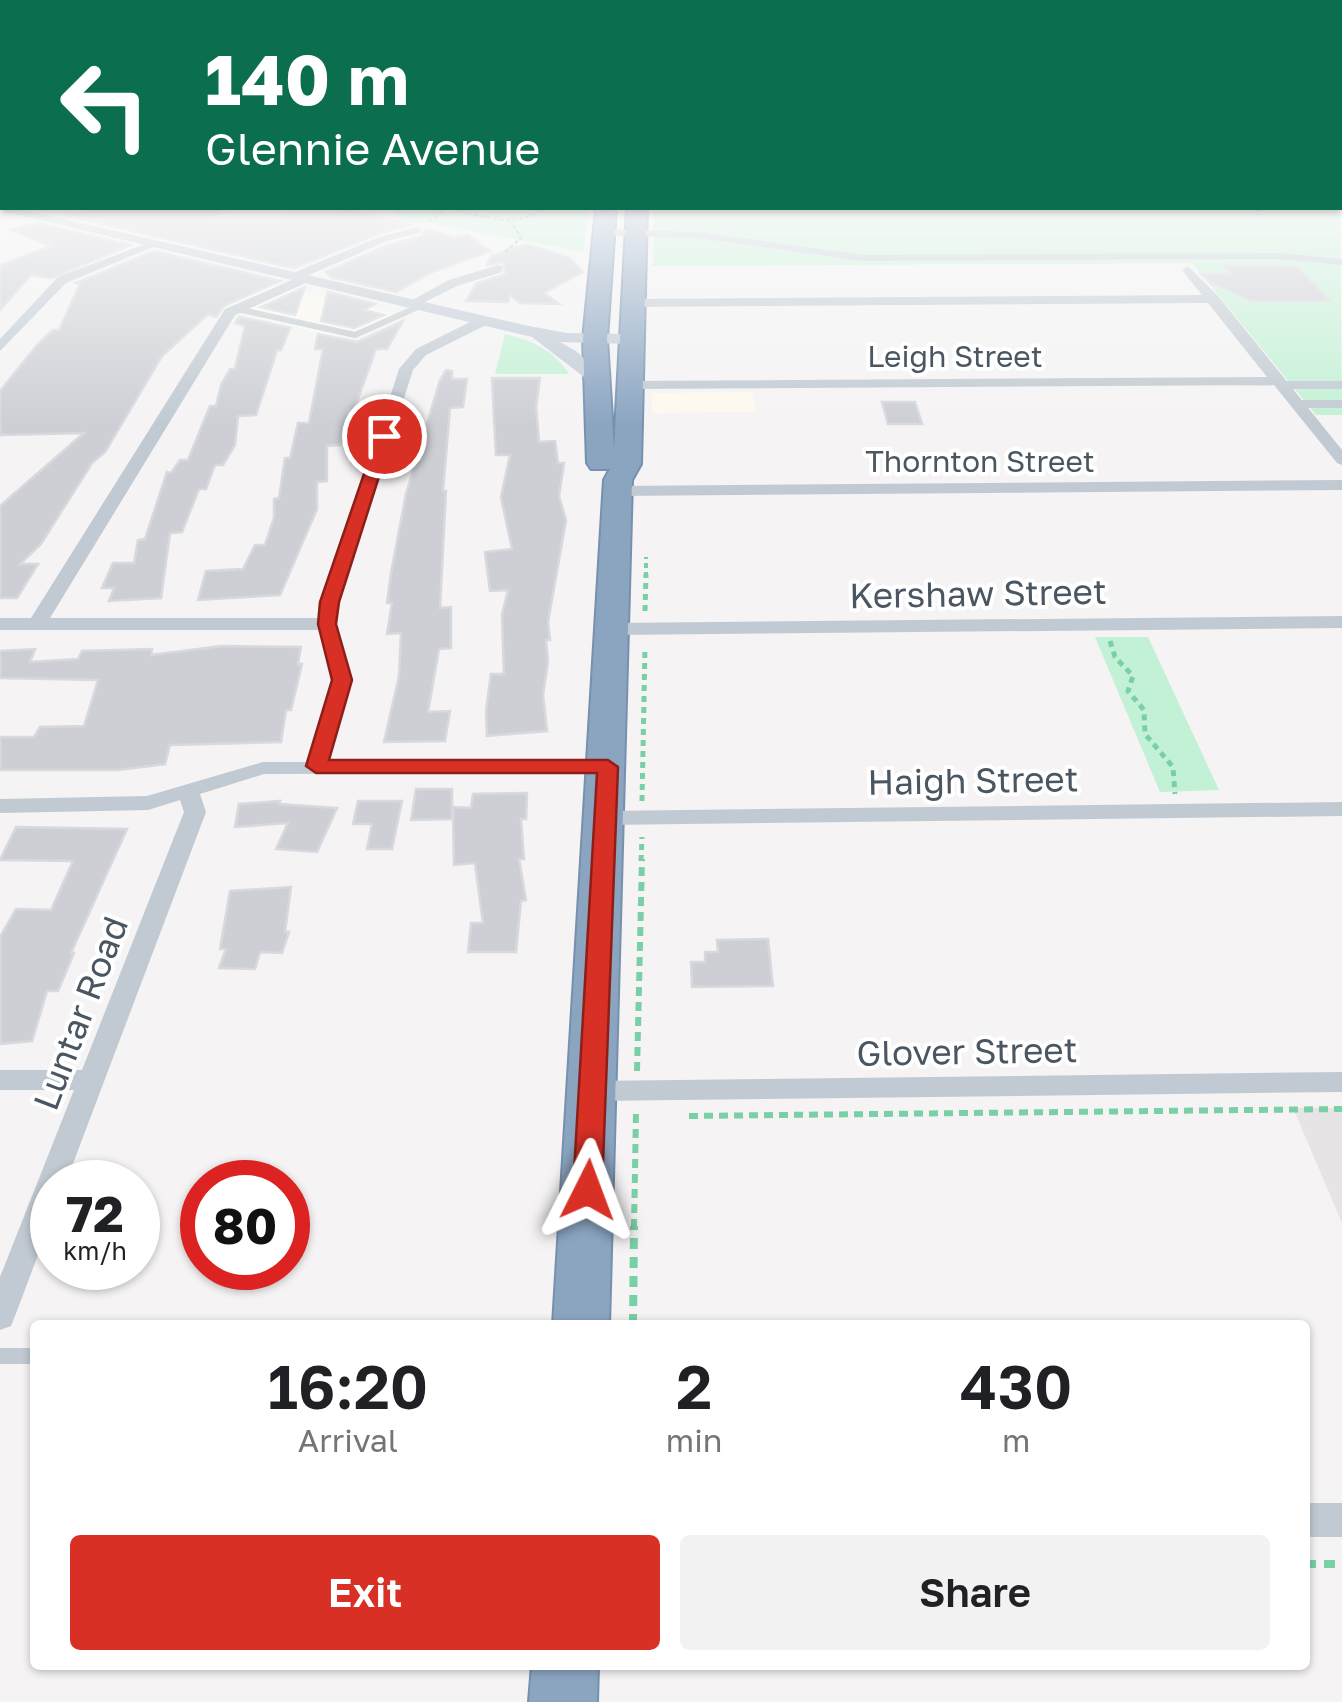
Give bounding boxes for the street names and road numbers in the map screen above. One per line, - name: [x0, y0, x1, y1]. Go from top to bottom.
- street label: Leigh Street: [867, 338, 1043, 374]
- street label: Thornton Street: [865, 443, 1095, 479]
- street label: Kershaw Street: [849, 570, 1107, 616]
- street label: Haigh Street: [867, 757, 1079, 803]
- street label: Luntar Road: [24, 910, 136, 1116]
- street label: Glover Street: [856, 1028, 1078, 1074]

